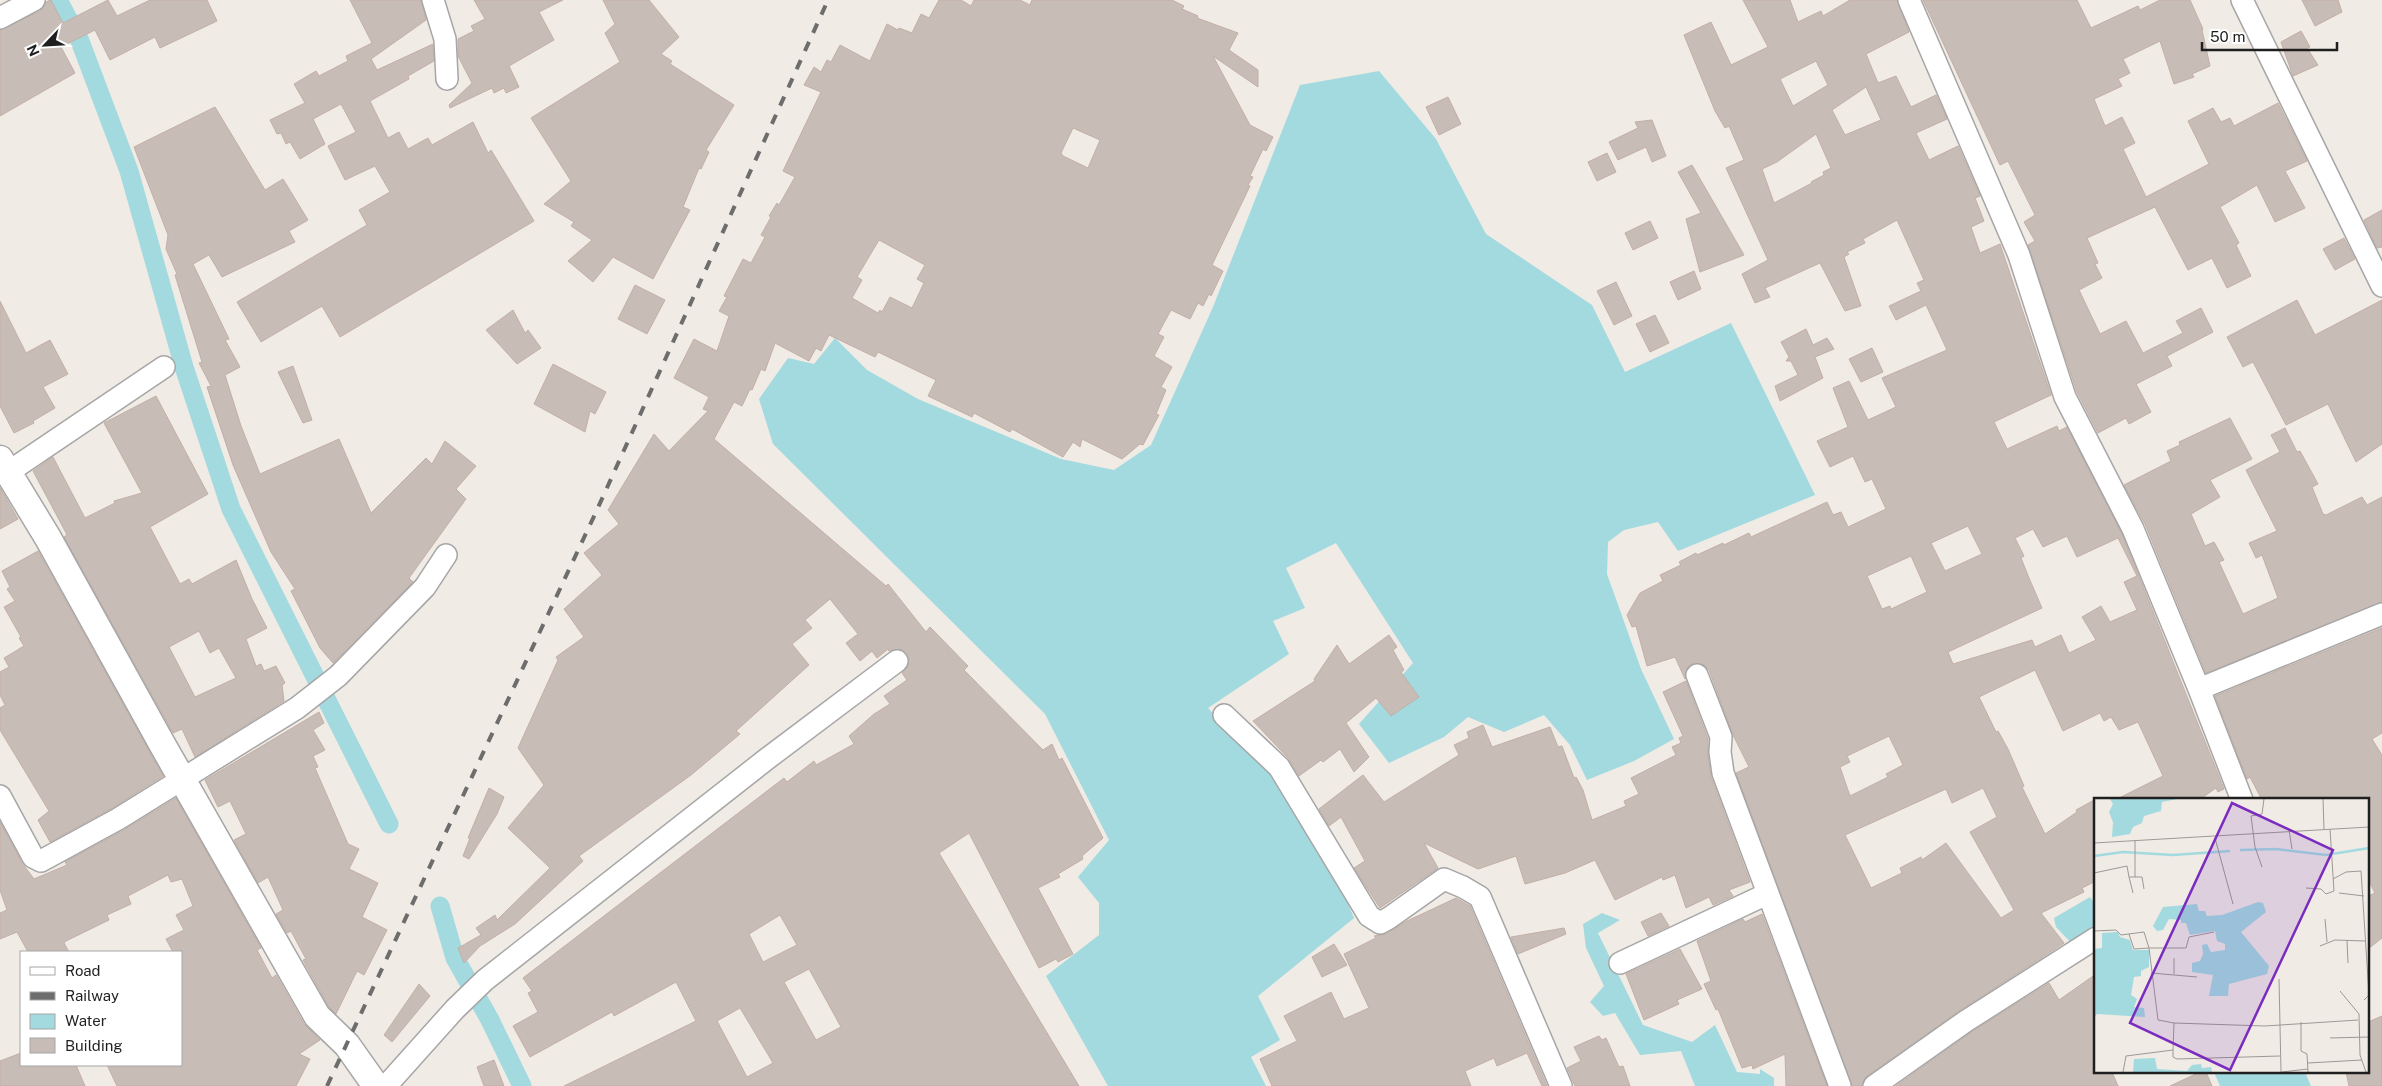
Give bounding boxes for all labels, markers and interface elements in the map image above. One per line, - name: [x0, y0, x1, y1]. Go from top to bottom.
- north arrow: [20, 20, 70, 70]
- scale bar: [2202, 20, 2337, 52]
- text: 50 m: [2210, 28, 2245, 45]
- text: N: [24, 42, 43, 59]
- inset map: [2094, 798, 2370, 1074]
- legend: [20, 951, 182, 1066]
- text: Road: [65, 962, 101, 979]
- text: Railway: [65, 987, 119, 1004]
- text: Water: [65, 1012, 107, 1029]
- text: Building: [65, 1037, 123, 1054]

